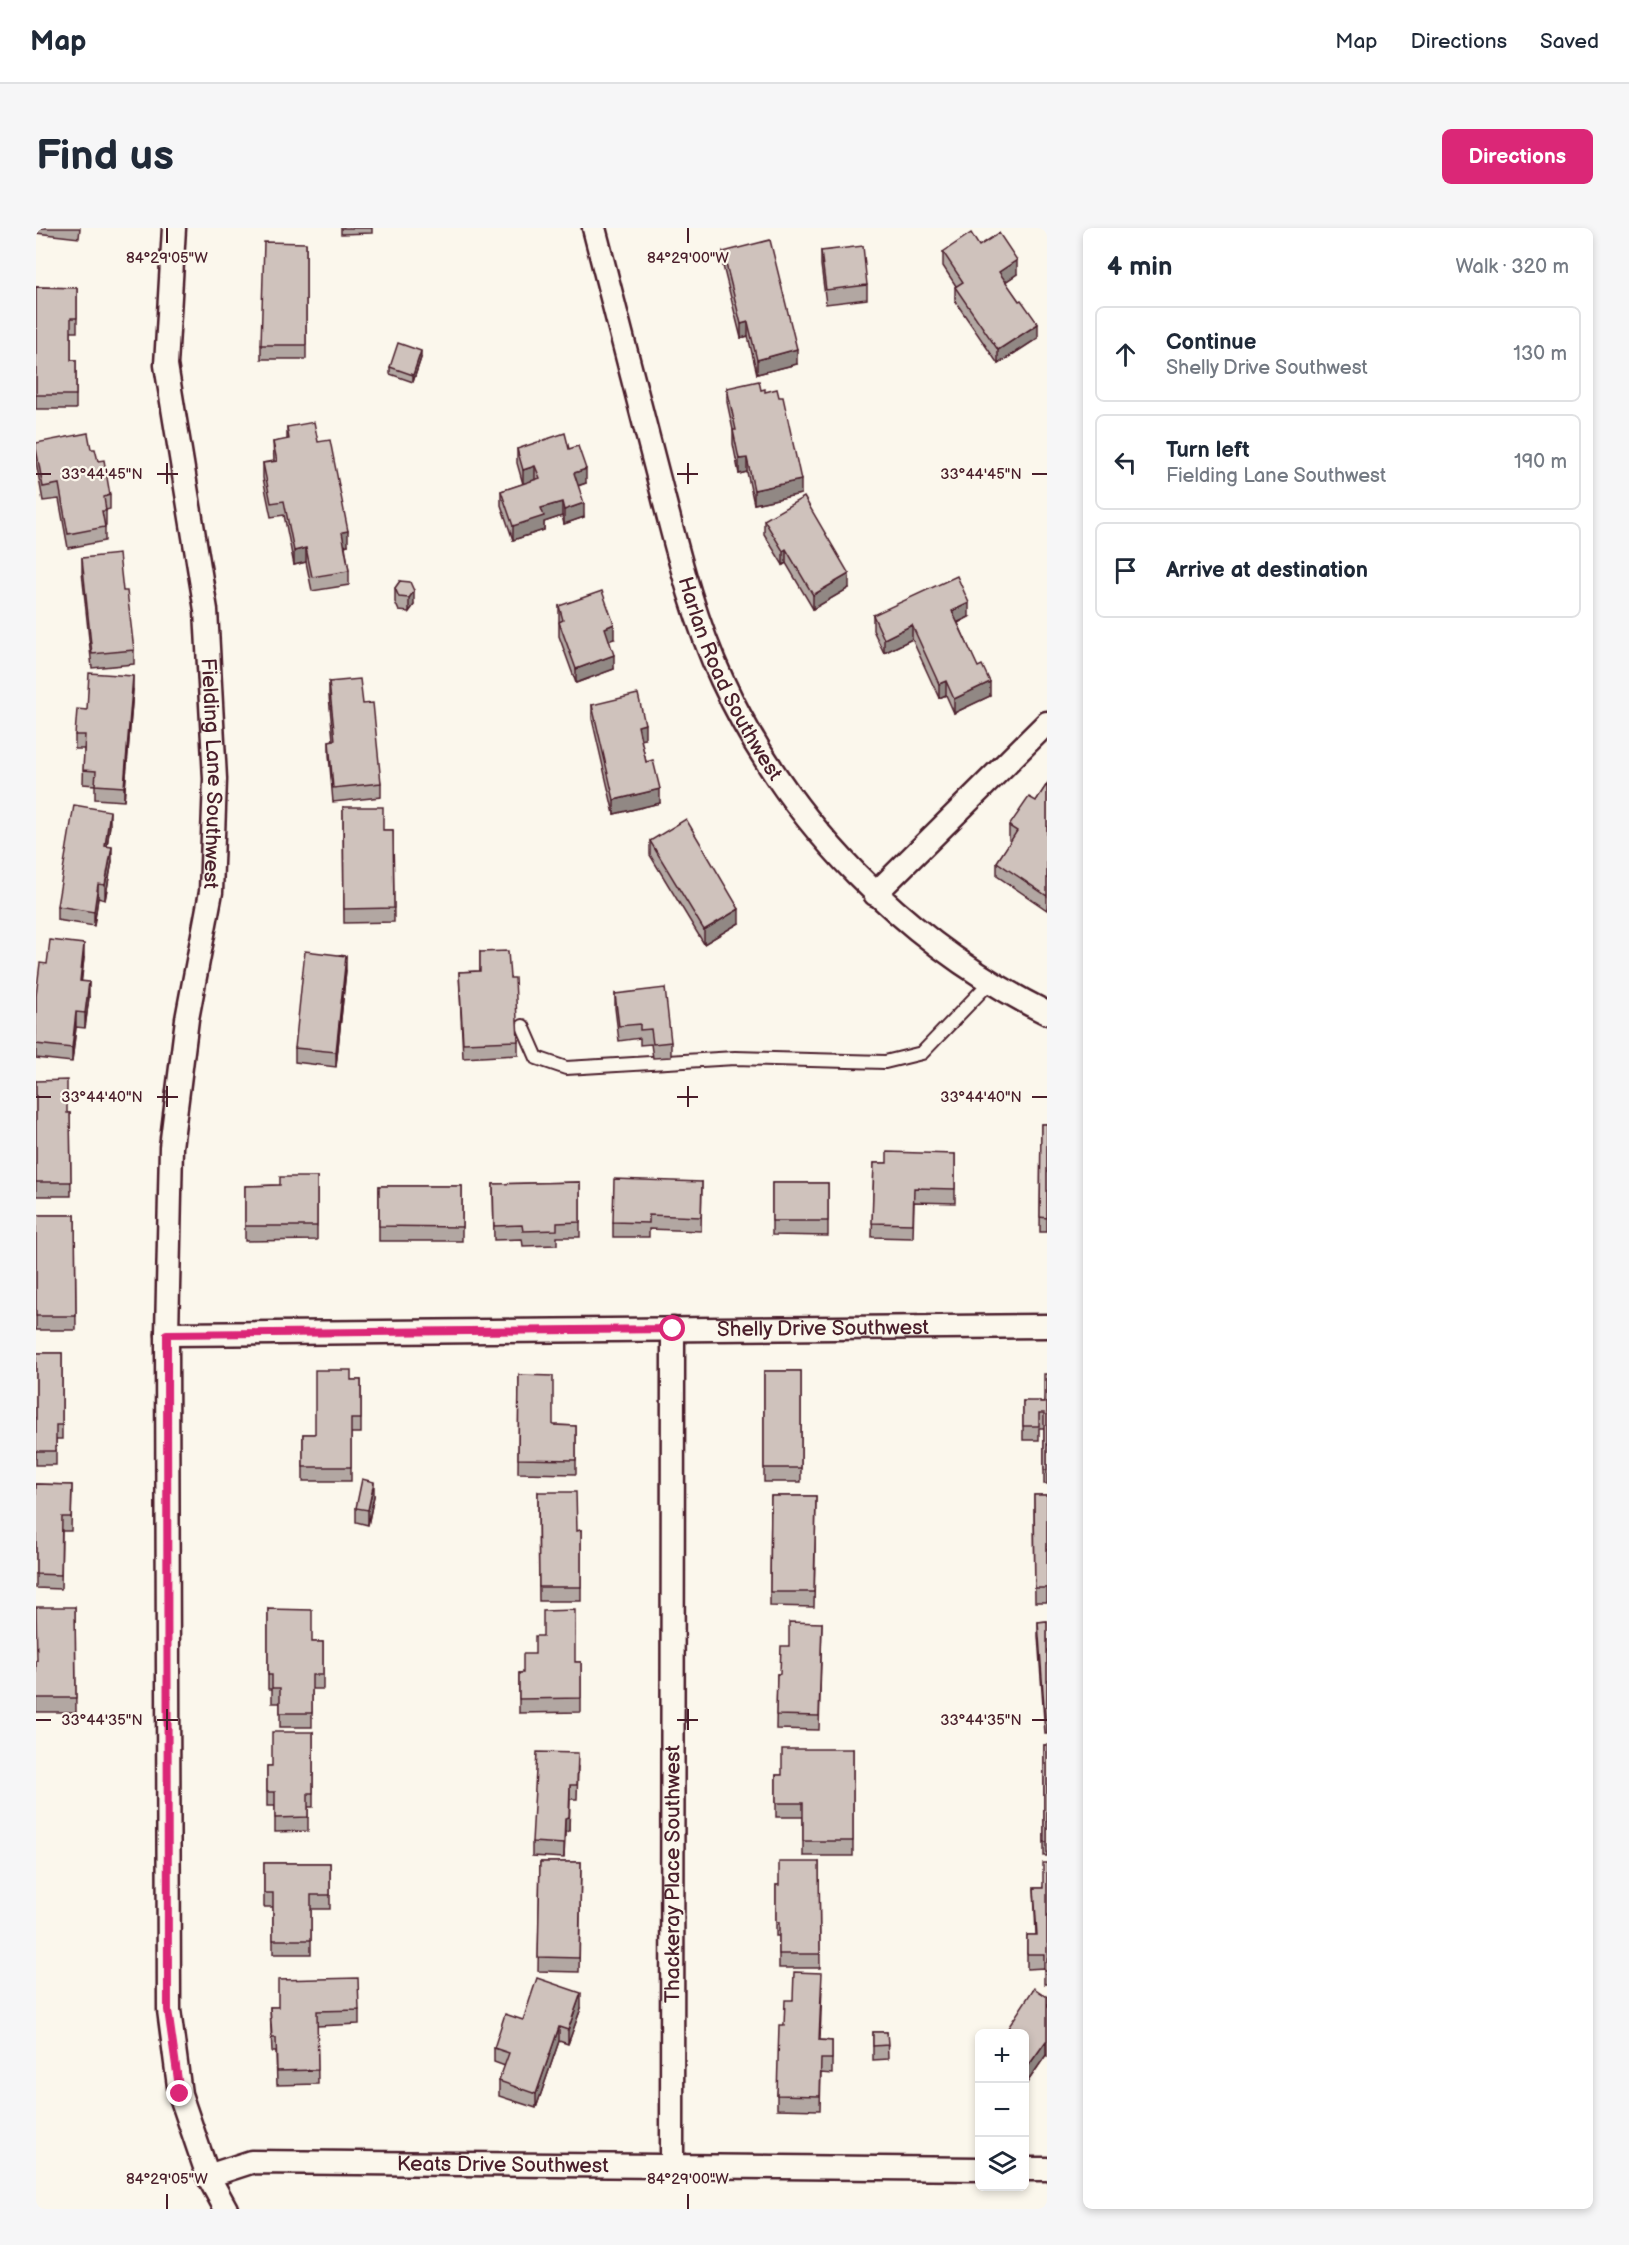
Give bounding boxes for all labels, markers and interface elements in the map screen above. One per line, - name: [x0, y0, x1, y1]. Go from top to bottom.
- text: Map: [30, 25, 86, 58]
- text: Map: [1335, 29, 1378, 54]
- text: Directions: [1411, 29, 1507, 54]
- text: Saved: [1540, 29, 1599, 54]
- button: Directions: [1442, 129, 1593, 184]
- text: Find us: [36, 131, 174, 182]
- text: 84°29'05"W: [126, 249, 208, 268]
- text: 84°29'00"W: [647, 249, 729, 268]
- text: 4 min: [1107, 252, 1172, 283]
- text: Walk · 320 m: [1455, 255, 1569, 279]
- text: Continue: [1166, 329, 1256, 356]
- icon: ahead: [1109, 338, 1142, 371]
- text: 130 m: [1513, 342, 1567, 366]
- text: Shelly Drive Southwest: [1166, 356, 1368, 380]
- text: Turn left: [1166, 437, 1250, 464]
- icon: left: [1109, 446, 1142, 479]
- text: 190 m: [1514, 450, 1567, 474]
- text: Fielding Lane Southwest: [1166, 464, 1386, 488]
- text: 33°44'45"N: [61, 465, 143, 484]
- text: 33°44'45"N: [940, 465, 1022, 484]
- icon: arrive: [1109, 554, 1142, 587]
- text: Arrive at destination: [1166, 557, 1368, 584]
- street label: Harlan Road Southwest: [673, 574, 788, 785]
- street label: Fielding Lane Southwest: [196, 657, 228, 890]
- text: 33°44'40"N: [61, 1088, 143, 1107]
- text: 33°44'40"N: [940, 1088, 1022, 1107]
- route start: [659, 1315, 685, 1341]
- street label: Shelly Drive Southwest: [717, 1315, 930, 1341]
- text: 33°44'35"N: [61, 1711, 143, 1730]
- text: 33°44'35"N: [940, 1711, 1022, 1730]
- street label: Thackeray Place Southwest: [660, 1744, 685, 2003]
- map controls: [975, 2029, 1029, 2191]
- button: +: [975, 2029, 1029, 2083]
- route end: [166, 2080, 192, 2106]
- button: −: [975, 2083, 1029, 2137]
- button: layers: [975, 2137, 1029, 2191]
- street label: Keats Drive Southwest: [397, 2151, 609, 2178]
- text: 84°29'05"W: [126, 2170, 208, 2189]
- text: 84°29'00"W: [647, 2170, 729, 2189]

